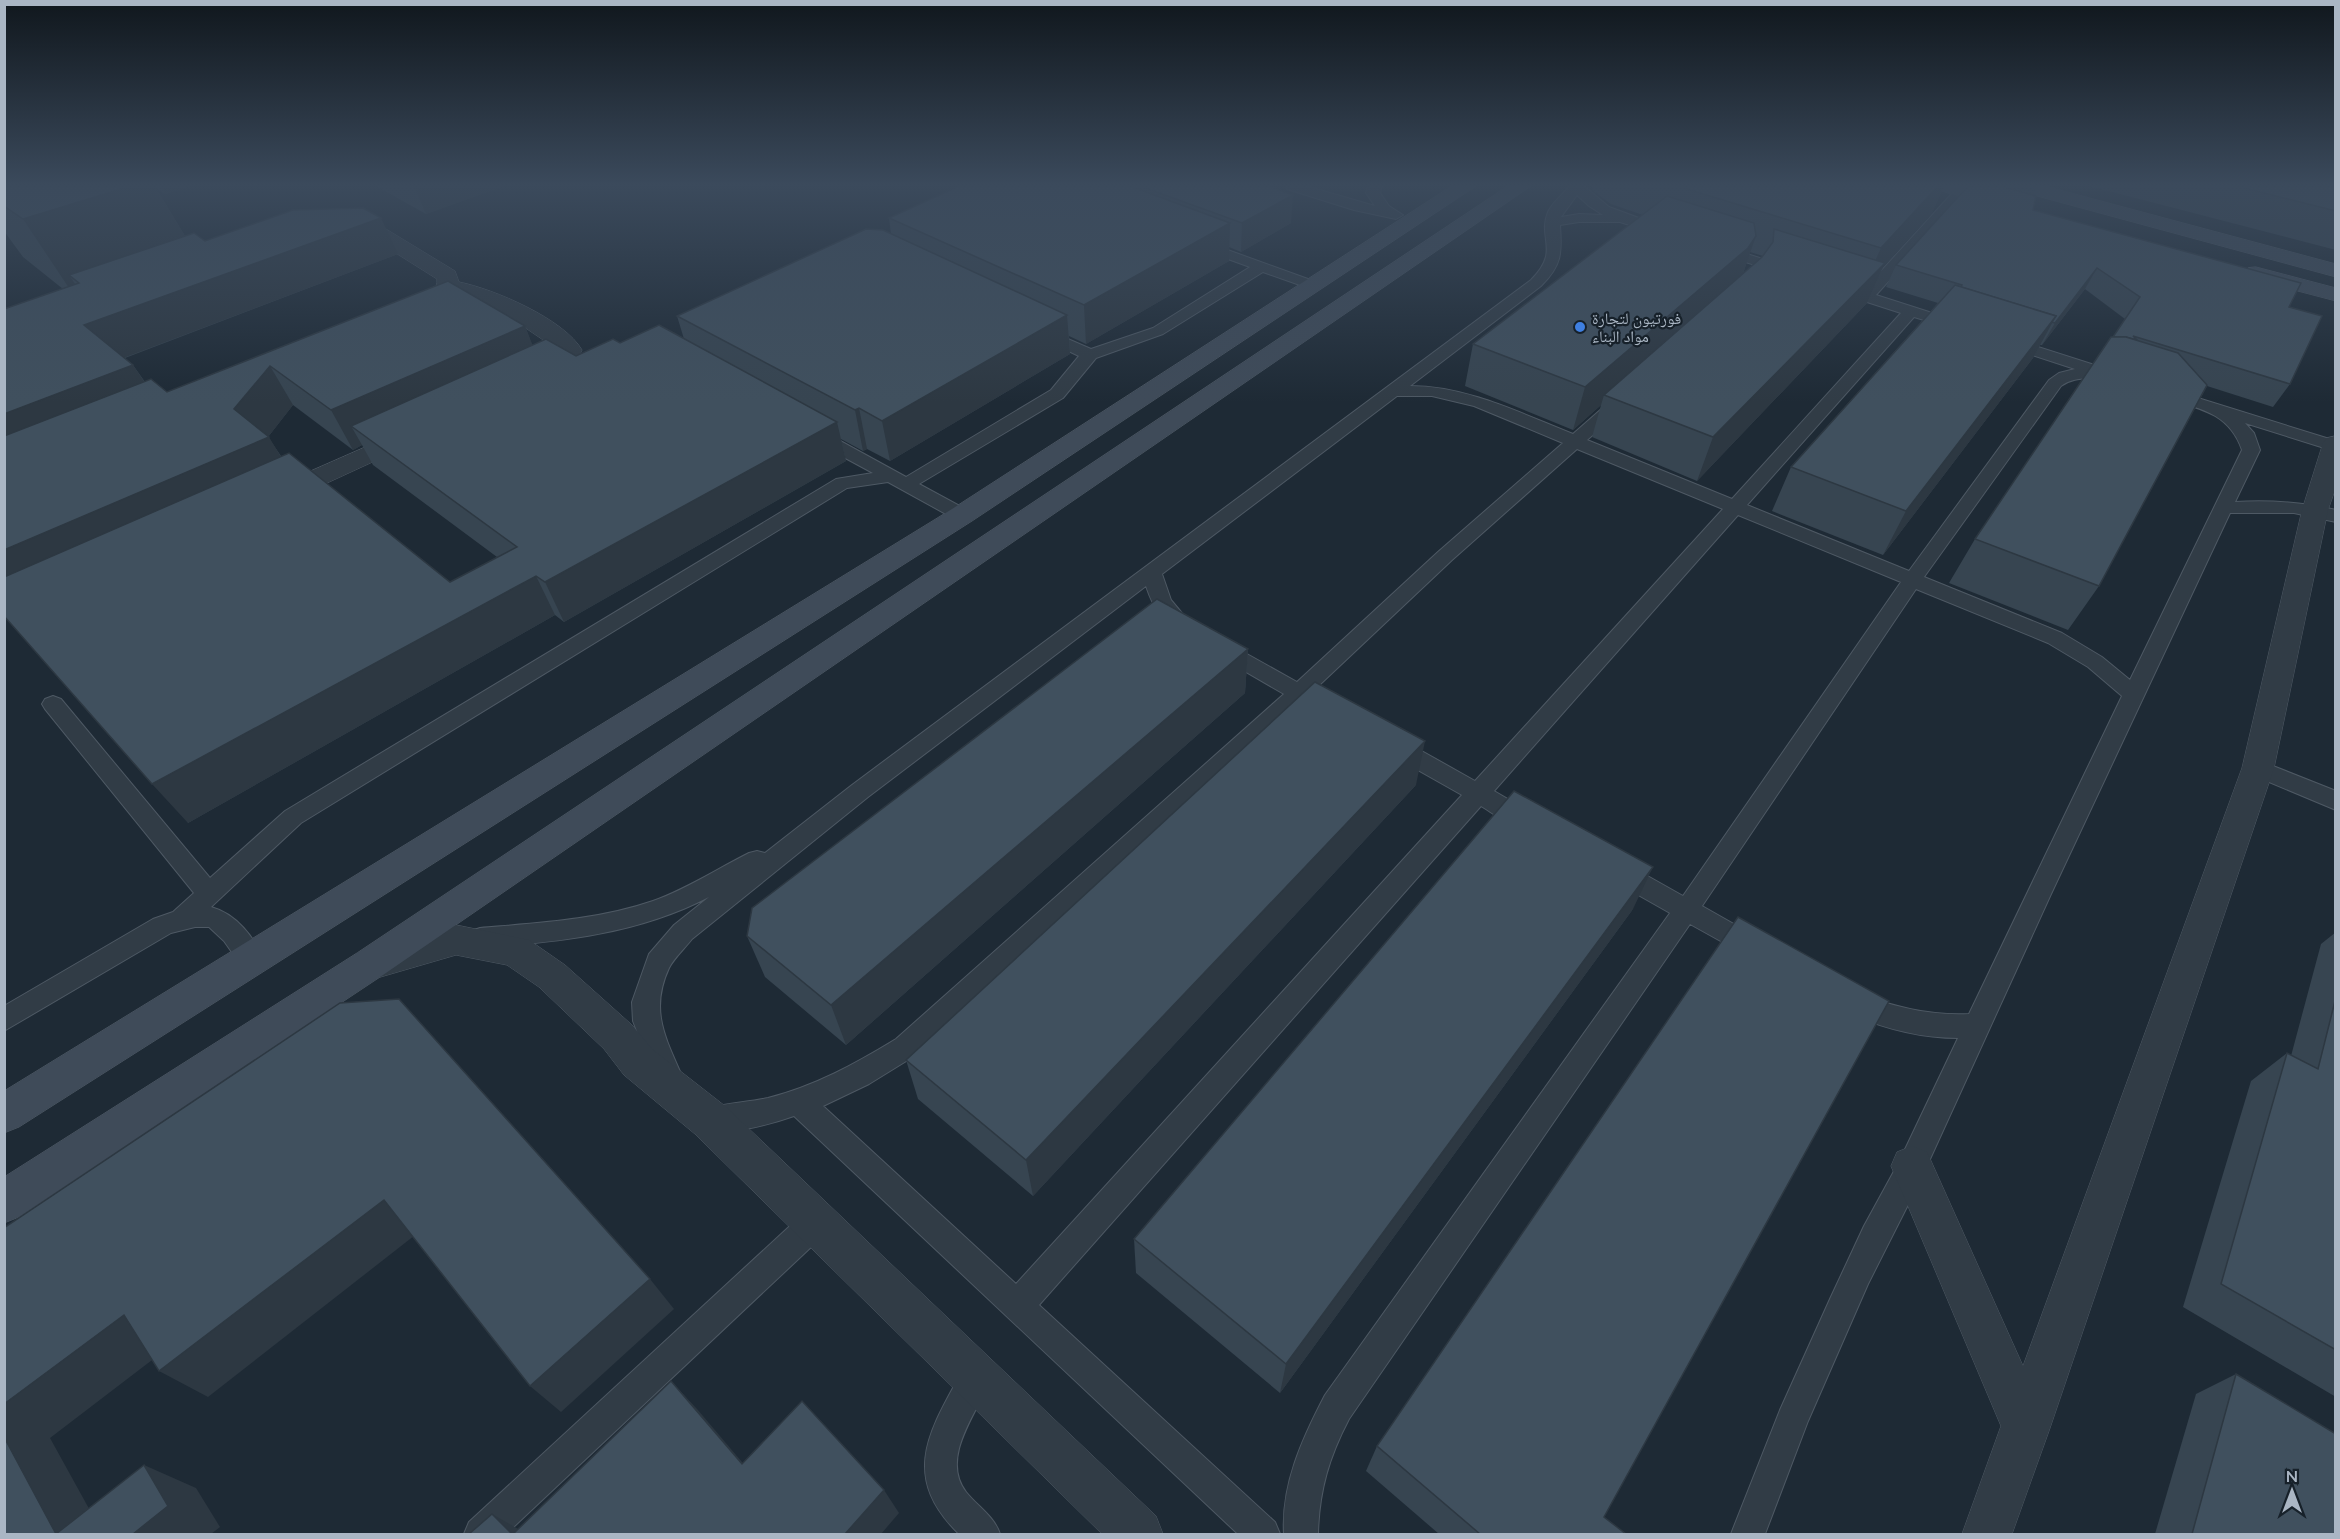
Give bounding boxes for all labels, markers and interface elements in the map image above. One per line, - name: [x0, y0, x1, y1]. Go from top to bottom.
- place label: فورتيون لتجارة مواد البناء: [1592, 308, 1681, 346]
- marker: فورتيون لتجارة مواد البناء: [1573, 320, 1587, 334]
- north arrow: [2262, 1461, 2322, 1521]
- text: N: [2286, 1466, 2298, 1485]

